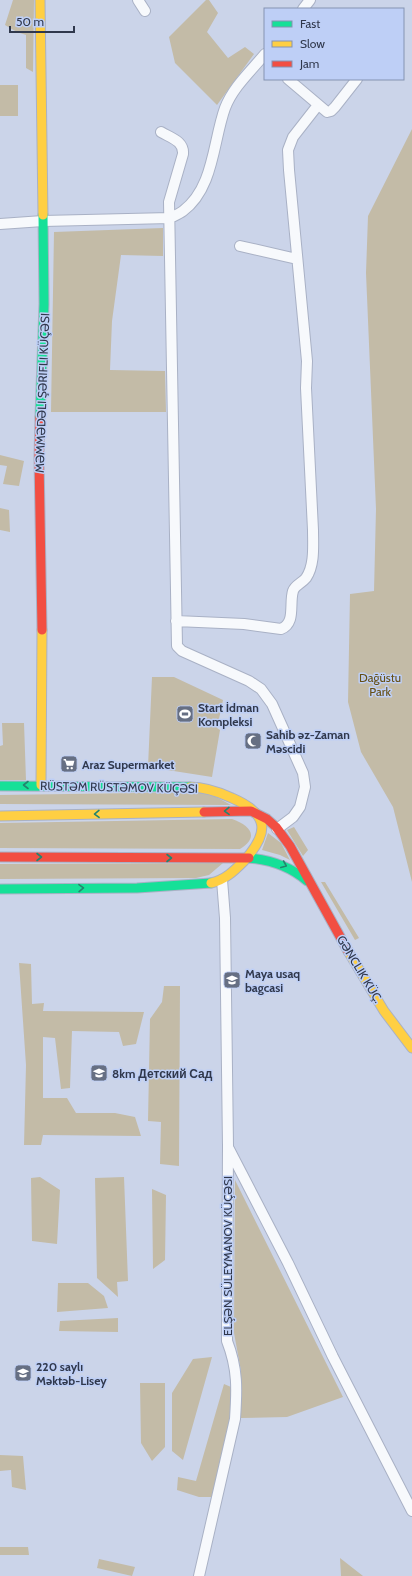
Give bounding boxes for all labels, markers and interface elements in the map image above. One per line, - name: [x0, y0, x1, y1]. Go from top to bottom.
- scale bar: [10, 8, 74, 34]
- legend: [264, 8, 404, 80]
- text: 50 m: [16, 14, 44, 29]
- text: Fast: [300, 16, 320, 31]
- text: Slow: [300, 36, 325, 51]
- text: Jam: [299, 56, 319, 71]
- street label: MƏMMƏDƏLI ŞƏRIFLI KÜÇƏSI: [32, 313, 52, 473]
- park label: Dağüstu Park: [359, 670, 401, 699]
- place label: Start İdman Kompleksi: [198, 700, 259, 729]
- sports icon: Start İdman Kompleksi: [175, 704, 195, 724]
- place label: Sahib əz-Zaman Məscidi: [266, 727, 350, 756]
- mosque icon: Sahib əz-Zaman Məscidi: [243, 731, 263, 751]
- supermarket icon: Araz Supermarket: [59, 754, 79, 774]
- place label: Araz Supermarket: [82, 757, 175, 772]
- street label: RÜSTƏM RÜSTƏMOV KÜÇƏSI: [40, 778, 198, 796]
- one-way arrow: [23, 781, 29, 790]
- one-way arrow: [224, 807, 230, 815]
- one-way arrow: [94, 810, 100, 818]
- one-way arrow: [36, 853, 42, 861]
- one-way arrow: [166, 854, 172, 862]
- one-way arrow: [280, 861, 287, 869]
- one-way arrow: [78, 884, 84, 892]
- street label: GƏNCLIK KÜÇ.: [334, 932, 386, 1006]
- place label: Maya usaq bagcasi: [245, 966, 300, 995]
- school or university icon: Maya usaq bagcasi: [222, 970, 242, 990]
- school or university icon: 8km Детский Сад: [89, 1063, 109, 1083]
- place label: 8km Детский Сад: [112, 1066, 213, 1081]
- street label: ELŞƏN SÜLEYMANOV KÜÇƏSI: [220, 1176, 235, 1336]
- place label: 220 saylı Məktəb-Lisey: [36, 1359, 107, 1388]
- school or university icon: 220 saylı Məktəb-Lisey: [13, 1363, 33, 1383]

